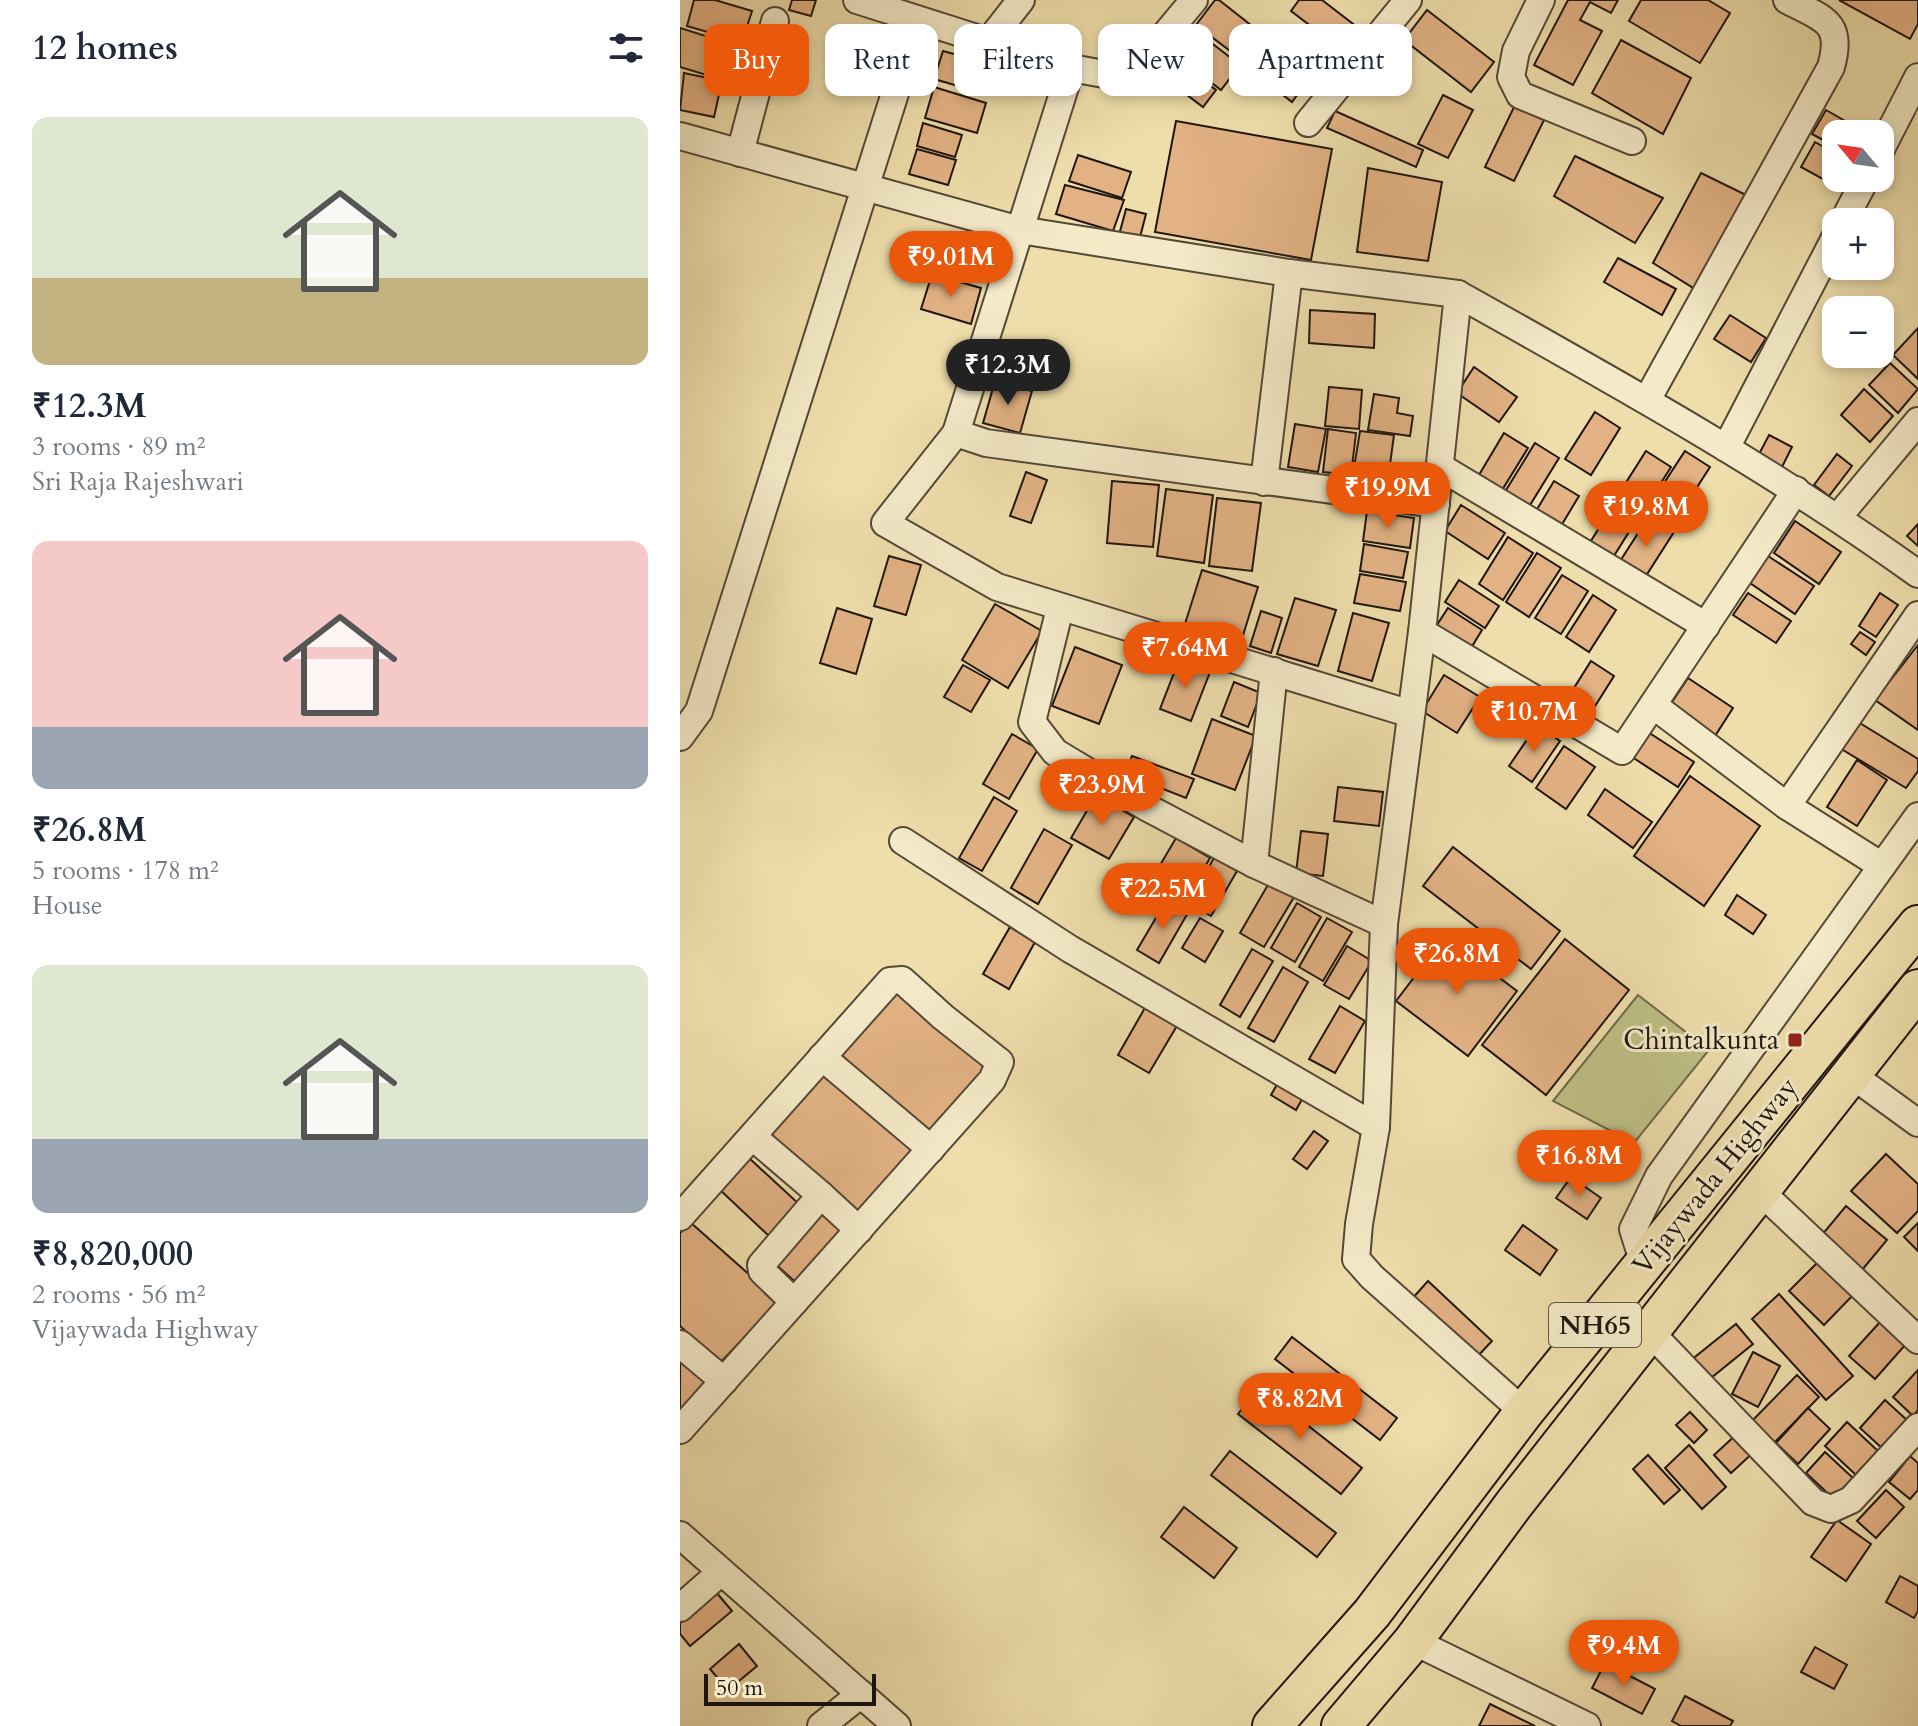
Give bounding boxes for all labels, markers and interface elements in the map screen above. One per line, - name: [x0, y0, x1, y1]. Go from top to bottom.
- chip: Buy: [704, 24, 809, 96]
- chip: Rent: [825, 24, 938, 96]
- chip: Filters: [954, 24, 1082, 96]
- chip: New: [1098, 24, 1213, 96]
- chip: Apartment: [1229, 24, 1412, 96]
- text: 12 homes: [32, 25, 178, 71]
- icon: filters: [604, 26, 648, 70]
- north arrow: [1822, 120, 1894, 192]
- map controls: [1822, 120, 1894, 368]
- icon: home: [268, 169, 412, 313]
- button: +: [1822, 208, 1894, 280]
- pin: ₹9.01M: [886, 231, 1016, 299]
- text: ₹9.01M: [907, 239, 995, 274]
- button: −: [1822, 296, 1894, 368]
- pin: ₹12.3M: [943, 339, 1073, 407]
- text: ₹12.3M: [964, 347, 1052, 382]
- text: ₹12.3M: [32, 383, 147, 429]
- text: 3 rooms · 89 m²: [32, 429, 205, 464]
- pin: ₹19.9M: [1323, 462, 1453, 530]
- text: Sri Raja Rajeshwari: [32, 464, 244, 499]
- text: ₹19.9M: [1344, 470, 1432, 505]
- pin: ₹19.8M: [1581, 481, 1711, 549]
- text: ₹19.8M: [1602, 489, 1690, 524]
- icon: home: [268, 593, 412, 737]
- pin: ₹7.64M: [1120, 622, 1250, 690]
- text: ₹7.64M: [1141, 630, 1229, 665]
- pin: ₹10.7M: [1469, 686, 1599, 754]
- text: ₹10.7M: [1490, 694, 1578, 729]
- pin: ₹23.9M: [1037, 759, 1167, 827]
- text: ₹23.9M: [1058, 767, 1146, 802]
- text: ₹26.8M: [32, 807, 147, 853]
- text: 5 rooms · 178 m²: [32, 853, 219, 888]
- pin: ₹22.5M: [1098, 863, 1228, 931]
- text: ₹22.5M: [1119, 871, 1207, 906]
- text: House: [32, 888, 103, 923]
- pin: ₹26.8M: [1392, 928, 1522, 996]
- text: ₹26.8M: [1413, 936, 1501, 971]
- icon: home: [268, 1017, 412, 1161]
- place label: Chintalkunta: [1623, 1021, 1779, 1059]
- marker: Chintalkunta: [1786, 1031, 1804, 1049]
- street label: Vijaywada Highway: [1623, 1069, 1807, 1283]
- pin: ₹16.8M: [1514, 1130, 1644, 1198]
- text: ₹16.8M: [1535, 1138, 1623, 1173]
- text: ₹8,820,000: [32, 1231, 193, 1277]
- text: 2 rooms · 56 m²: [32, 1277, 205, 1312]
- road number: NH65: [1549, 1303, 1641, 1347]
- text: Vijaywada Highway: [32, 1312, 259, 1347]
- pin: ₹8.82M: [1235, 1373, 1365, 1441]
- text: ₹8.82M: [1256, 1381, 1344, 1416]
- pin: ₹9.4M: [1568, 1620, 1680, 1688]
- text: ₹9.4M: [1587, 1628, 1661, 1663]
- scale bar: [704, 1670, 876, 1706]
- text: 50 m: [716, 1673, 763, 1703]

